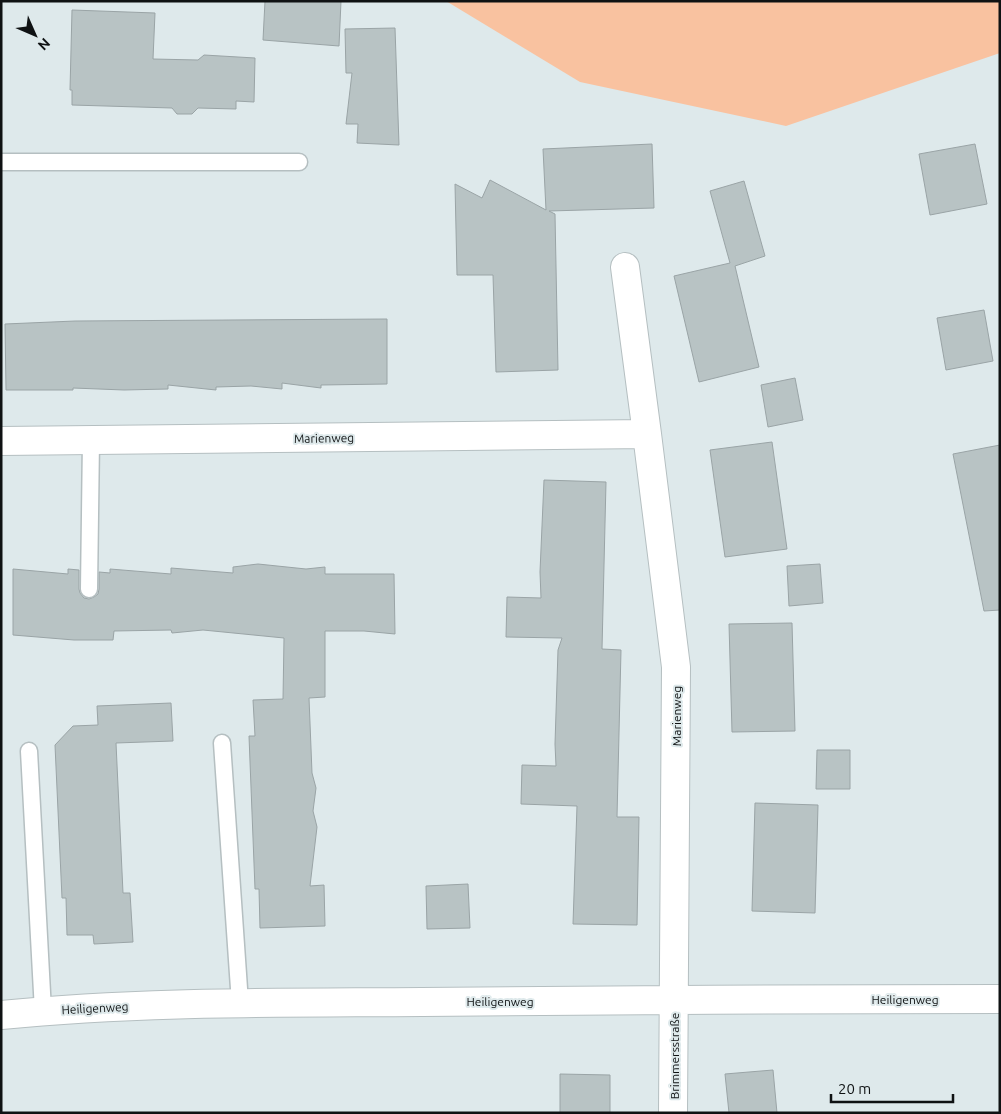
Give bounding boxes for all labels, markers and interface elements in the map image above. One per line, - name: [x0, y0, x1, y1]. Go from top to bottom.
- north arrow: [10, 10, 60, 60]
- text: N: [35, 35, 54, 54]
- street label: Marienweg: [294, 431, 354, 445]
- street label: Marienweg: [670, 686, 683, 746]
- street label: Heiligenweg: [871, 993, 939, 1006]
- street label: Heiligenweg: [466, 995, 534, 1008]
- street label: Heiligenweg: [61, 1000, 129, 1016]
- street label: Brimmersstraße: [668, 1013, 681, 1099]
- scale bar: [831, 1072, 954, 1104]
- text: 20 m: [838, 1080, 871, 1097]

